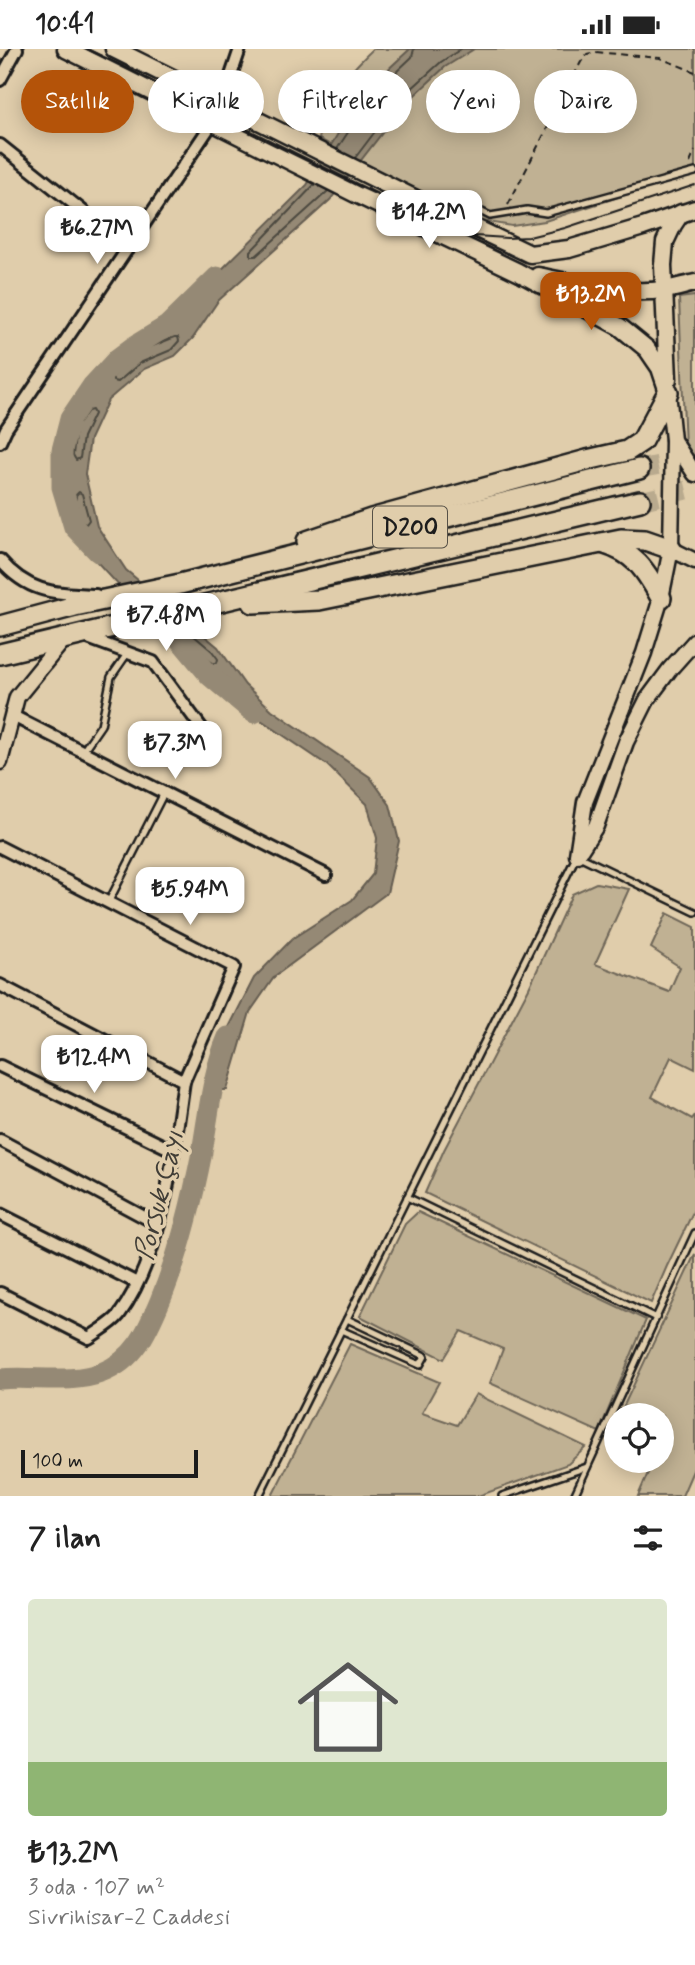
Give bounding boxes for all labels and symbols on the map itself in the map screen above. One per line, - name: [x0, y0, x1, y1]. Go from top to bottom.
- pin: ₺14.2M: [372, 191, 486, 250]
- pin: ₺6.27M: [40, 207, 154, 266]
- pin: ₺13.2M: [534, 273, 648, 332]
- road number: D200: [373, 507, 447, 548]
- pin: ₺7.48M: [109, 593, 223, 653]
- pin: ₺7.3M: [126, 721, 224, 781]
- pin: ₺5.94M: [133, 867, 247, 927]
- pin: ₺12.4M: [37, 1035, 151, 1095]
- water label: Porsuk Çayı: [127, 1127, 194, 1264]
- scale bar: [21, 1447, 198, 1479]

